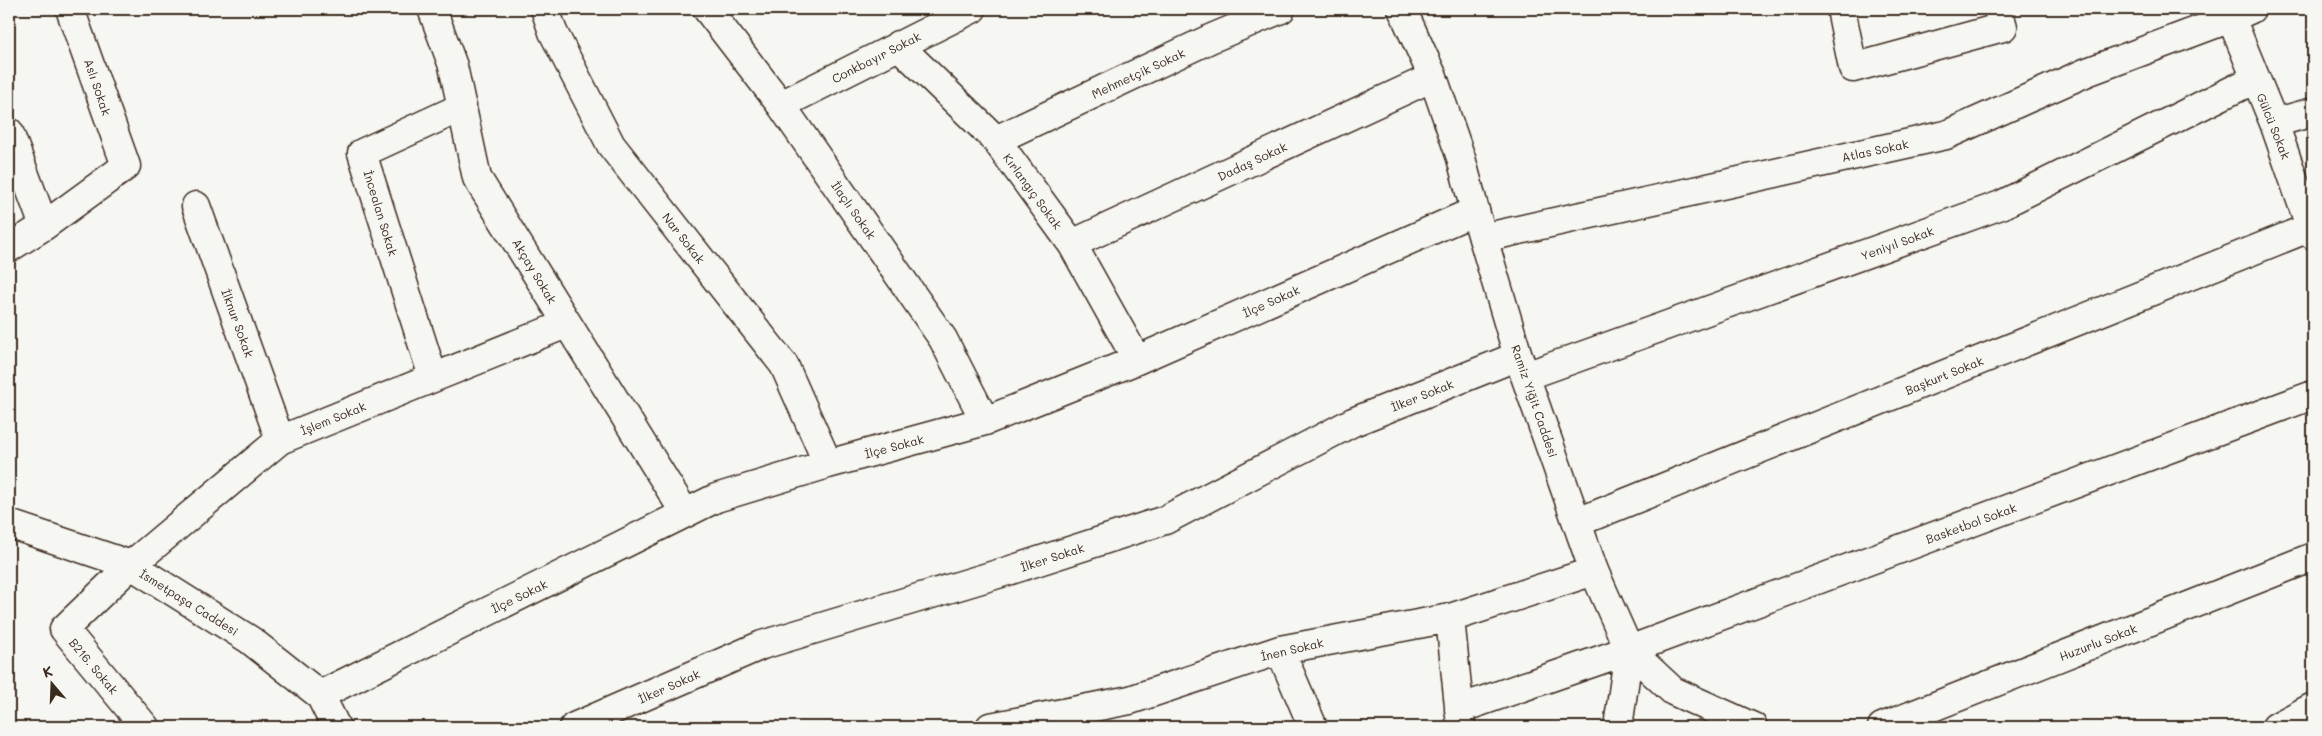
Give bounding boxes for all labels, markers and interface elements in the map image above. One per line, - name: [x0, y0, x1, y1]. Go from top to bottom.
- street label: Conkbayır Sokak: [829, 28, 923, 86]
- street label: Mehmetçik Sokak: [1089, 44, 1187, 102]
- street label: Aslı Sokak: [81, 57, 115, 117]
- street label: Gülcü Sokak: [2253, 91, 2295, 161]
- street label: Atlas Sokak: [1840, 135, 1910, 165]
- street label: Dadaş Sokak: [1215, 138, 1289, 184]
- street label: Kırlangıç Sokak: [1000, 150, 1066, 232]
- street label: İncealan Sokak: [360, 168, 402, 258]
- street label: İlaçlı Sokak: [828, 178, 880, 242]
- street label: Nar Sokak: [659, 209, 709, 267]
- street label: Yeniyıl Sokak: [1858, 222, 1936, 264]
- street label: Akçay Sokak: [509, 235, 561, 307]
- street label: İlçe Sokak: [1240, 281, 1302, 321]
- street label: İlknur Sokak: [218, 287, 258, 359]
- street label: Ramiz Yiğit Caddesi: [1508, 342, 1562, 460]
- street label: Başkurt Sokak: [1903, 352, 1985, 398]
- street label: İlker Sokak: [1388, 375, 1456, 415]
- street label: İşlem Sokak: [298, 398, 368, 438]
- street label: İlçe Sokak: [863, 430, 925, 462]
- street label: Basketbol Sokak: [1923, 499, 2019, 547]
- street label: İlker Sokak: [1018, 539, 1086, 575]
- street label: İsmetpaşa Caddesi: [137, 565, 241, 639]
- street label: İlçe Sokak: [488, 576, 550, 616]
- street label: Huzurlu Sokak: [2057, 620, 2139, 664]
- street label: İnen Sokak: [1259, 634, 1325, 664]
- street label: B216. Sokak: [66, 635, 122, 697]
- north arrow: [28, 658, 78, 708]
- text: K: [40, 661, 55, 682]
- street label: İlker Sokak: [636, 665, 702, 707]

